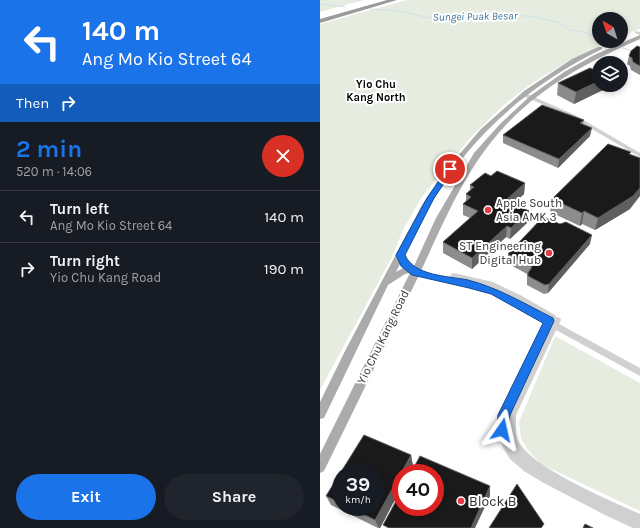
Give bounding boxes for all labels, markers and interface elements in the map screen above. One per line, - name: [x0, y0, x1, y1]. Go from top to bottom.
- water label: Sungei Puak Besar: [433, 9, 519, 24]
- north arrow: [592, 12, 628, 48]
- map controls: [592, 12, 628, 92]
- text: 140 m: [82, 14, 160, 47]
- icon: left: [16, 16, 68, 68]
- text: Ang Mo Kio Street 64: [82, 48, 251, 70]
- button: layers: [592, 56, 628, 92]
- district label: Yio Chu Kang North: [346, 78, 406, 104]
- icon: right: [57, 92, 79, 114]
- text: Then: [16, 94, 49, 112]
- text: 2 min: [16, 135, 82, 163]
- button: close: [262, 135, 304, 177]
- pin: [433, 152, 467, 186]
- icon: arrive: [439, 158, 461, 180]
- text: 520 m · 14:06: [16, 164, 92, 179]
- place label: Apple South Asia AMK 3: [496, 196, 562, 224]
- text: Turn left: [50, 200, 109, 218]
- marker: Apple South Asia AMK 3: [483, 205, 493, 215]
- icon: left: [16, 206, 38, 228]
- text: 140 m: [264, 208, 304, 226]
- text: Ang Mo Kio Street 64: [50, 218, 172, 233]
- place label: ST Engineering Digital Hub: [459, 239, 541, 267]
- marker: ST Engineering Digital Hub: [544, 248, 554, 258]
- text: Turn right: [50, 252, 120, 270]
- icon: right: [16, 258, 38, 280]
- text: 190 m: [264, 260, 304, 278]
- text: Yio Chu Kang Road: [50, 270, 161, 285]
- street label: Yio Chu Kang Road: [354, 288, 412, 386]
- position arrow: [481, 409, 523, 451]
- speed limit sign: 40: [392, 464, 444, 516]
- text: 39: [346, 473, 370, 496]
- button: Exit: [16, 474, 156, 520]
- button: Share: [164, 474, 304, 520]
- place label: Block B: [469, 493, 516, 510]
- text: km/h: [345, 494, 371, 506]
- marker: Block B: [456, 496, 466, 506]

